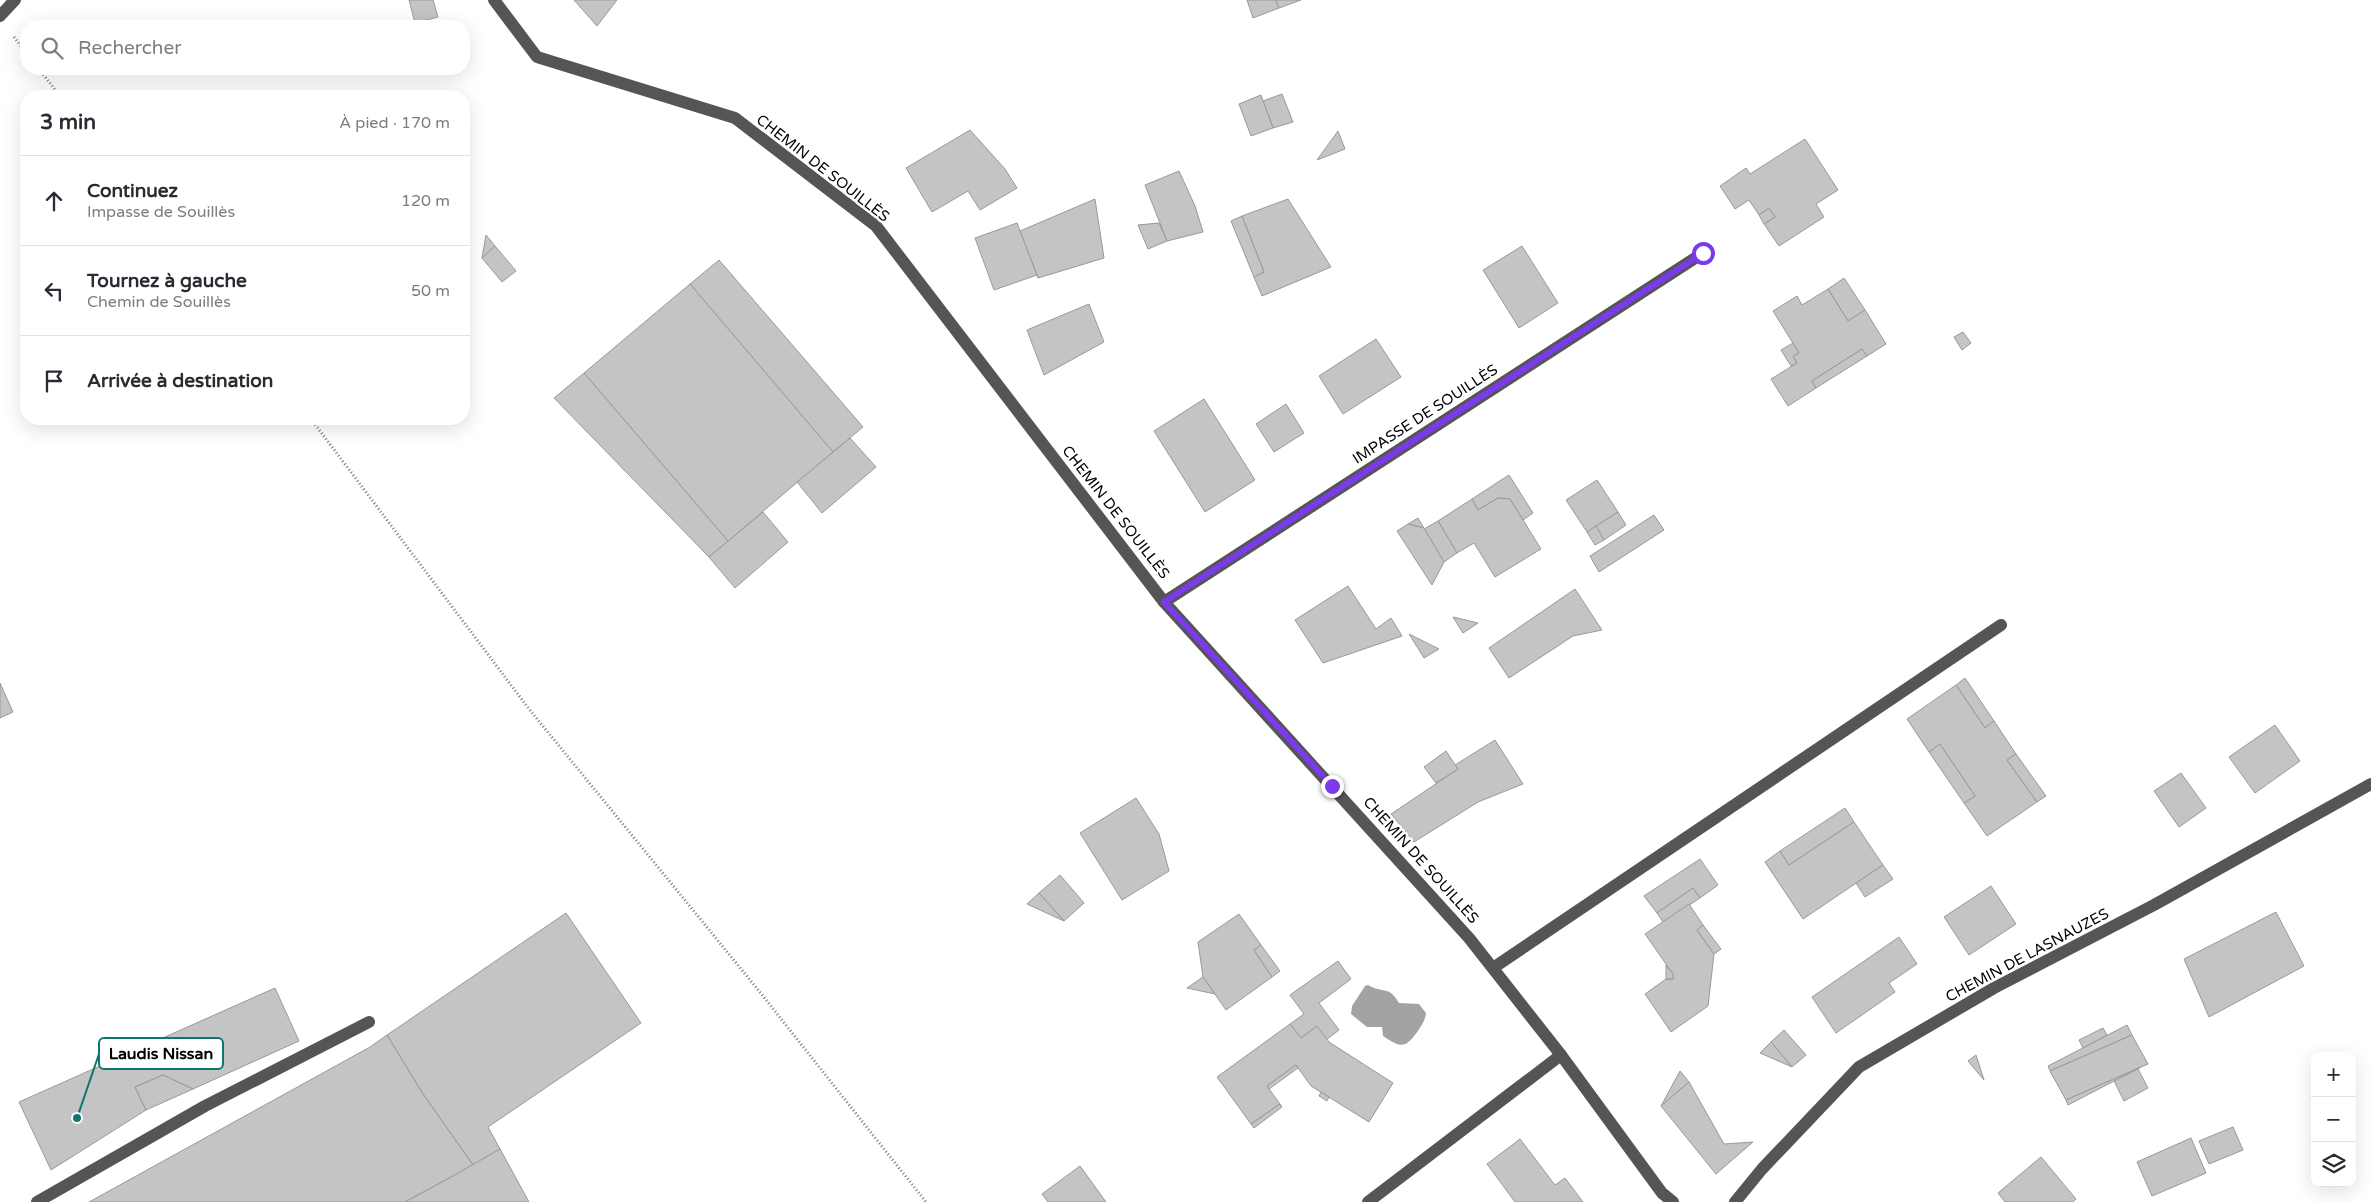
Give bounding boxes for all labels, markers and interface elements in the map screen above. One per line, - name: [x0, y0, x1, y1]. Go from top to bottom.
- search box: [20, 20, 470, 75]
- icon: search: [38, 34, 66, 62]
- text: Rechercher: [78, 37, 181, 59]
- text: 3 min: [40, 110, 96, 135]
- street label: CHEMIN DE SOUILLÈS: [753, 110, 893, 226]
- text: À pied · 170 m: [339, 113, 450, 133]
- text: Continuez: [87, 180, 178, 202]
- icon: ahead: [40, 187, 68, 215]
- text: 120 m: [401, 191, 450, 211]
- text: Impasse de Souillès: [87, 202, 235, 222]
- route start: [1692, 242, 1715, 265]
- text: Tournez à gauche: [87, 270, 247, 292]
- icon: left: [40, 277, 68, 305]
- text: 50 m: [411, 281, 450, 301]
- text: Chemin de Souillès: [87, 292, 231, 312]
- street label: IMPASSE DE SOUILLÈS: [1349, 360, 1501, 468]
- icon: arrive: [40, 367, 68, 395]
- text: Arrivée à destination: [87, 370, 273, 392]
- street label: CHEMIN DE SOUILLÈS: [1058, 442, 1174, 582]
- route end: [1321, 775, 1344, 798]
- street label: CHEMIN DE SOUILLÈS: [1359, 793, 1483, 927]
- street label: CHEMIN DE LASNAUZES: [1942, 904, 2112, 1006]
- callout: Laudis Nissan: [99, 1038, 223, 1069]
- text: Laudis Nissan: [109, 1044, 213, 1064]
- map controls: [2311, 1052, 2356, 1187]
- button: +: [2311, 1052, 2356, 1097]
- button: −: [2311, 1097, 2356, 1142]
- button: layers: [2311, 1142, 2356, 1187]

